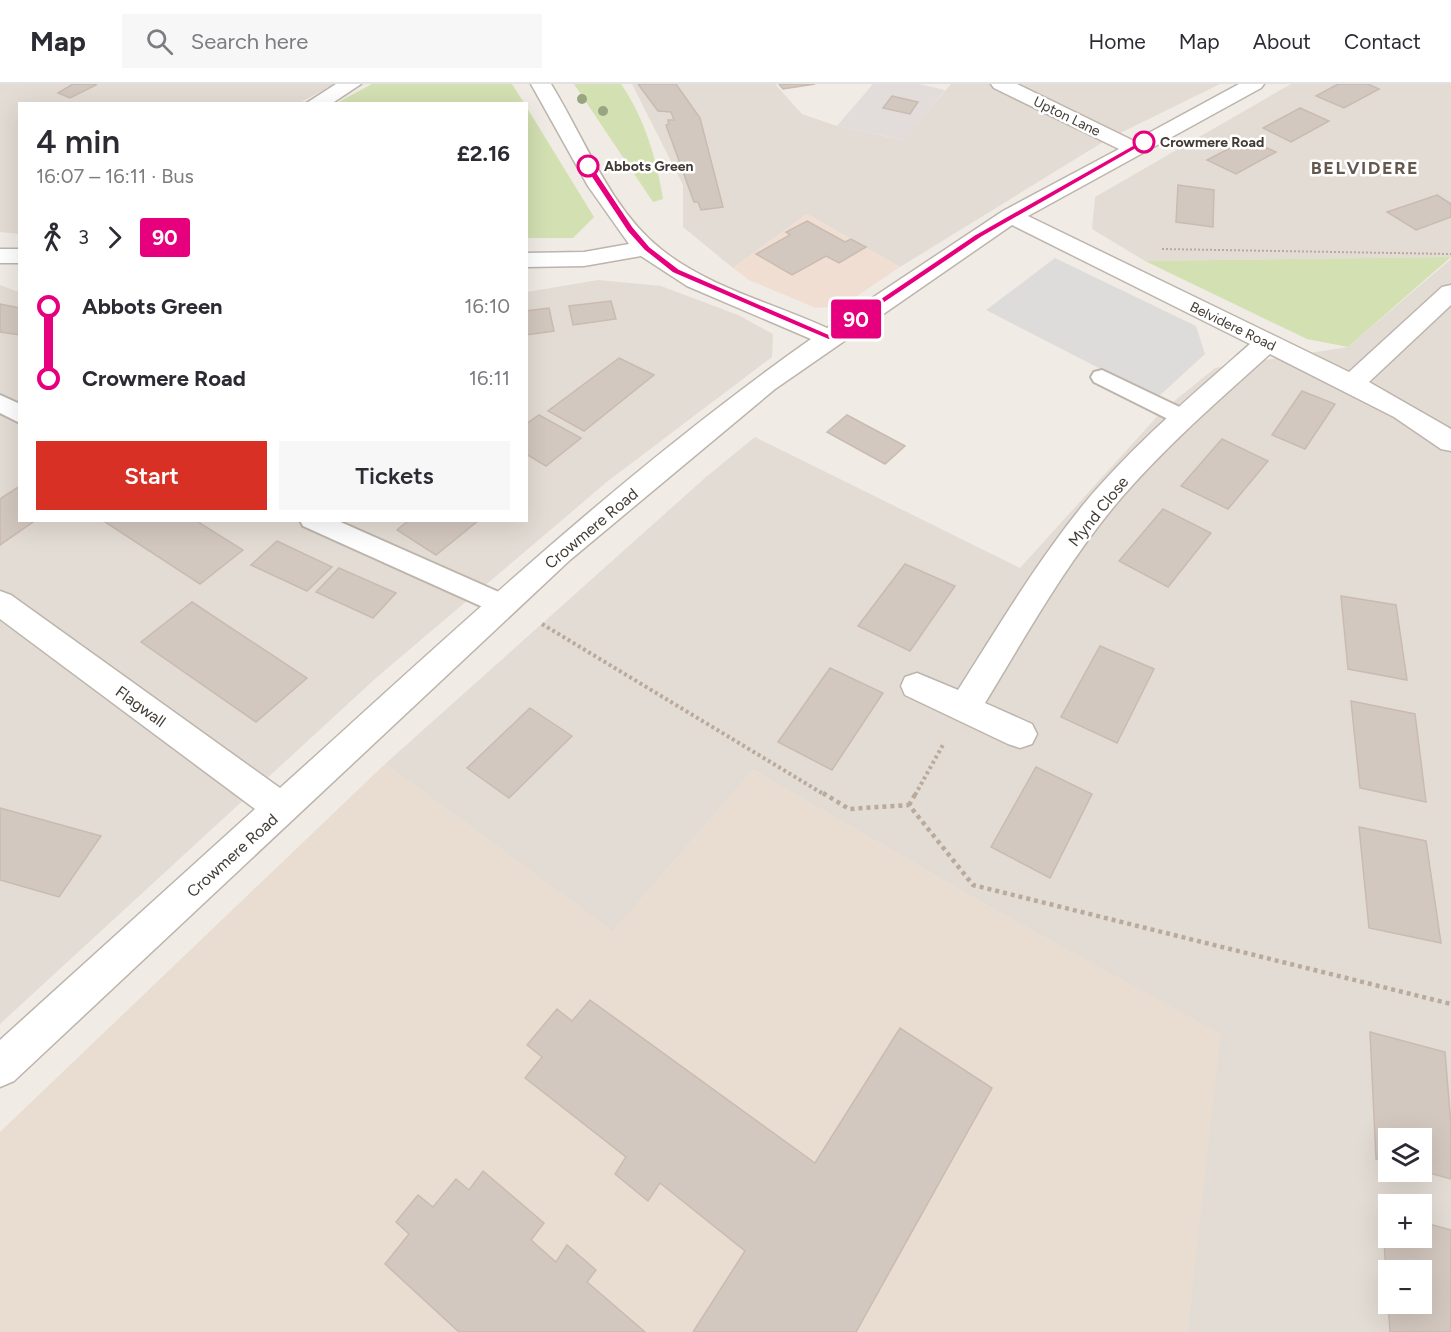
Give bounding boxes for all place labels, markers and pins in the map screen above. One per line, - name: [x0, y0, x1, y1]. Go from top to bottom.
- marker: Crowmere Road: [1133, 131, 1155, 153]
- place label: Crowmere Road: [1160, 134, 1264, 151]
- marker: Abbots Green: [577, 155, 599, 177]
- place label: Abbots Green: [604, 158, 694, 175]

